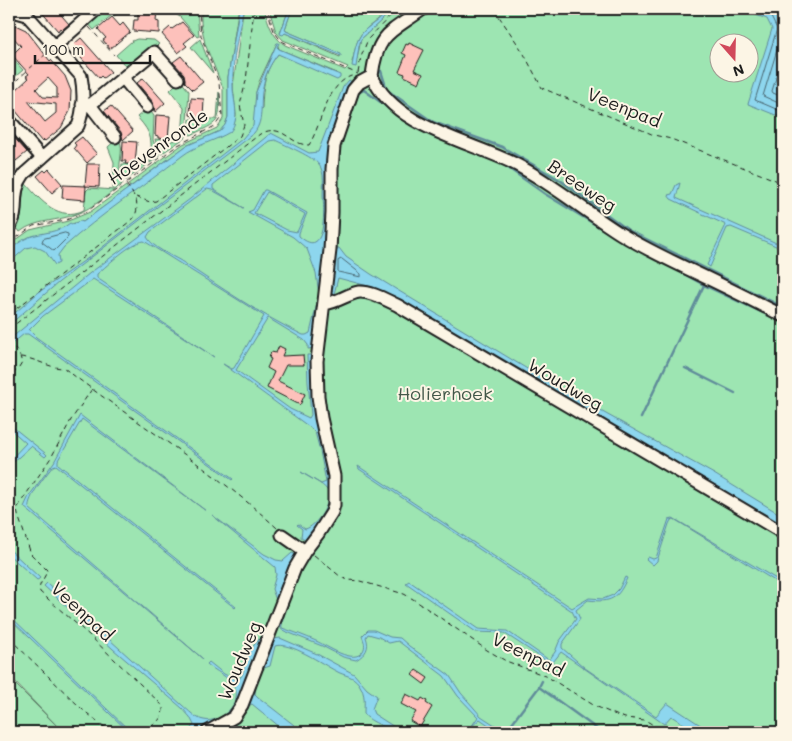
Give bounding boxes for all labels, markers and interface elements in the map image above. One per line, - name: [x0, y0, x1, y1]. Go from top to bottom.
- scale bar: [35, 32, 150, 64]
- north arrow: [710, 32, 760, 82]
- text: 100 m: [42, 39, 84, 59]
- text: N: [730, 60, 747, 81]
- street label: Veenpad: [584, 81, 665, 133]
- street label: Hoevenronde: [102, 103, 212, 190]
- street label: Breeweg: [543, 153, 622, 217]
- street label: Woudweg: [524, 352, 607, 416]
- park label: Holierhoek: [397, 381, 493, 405]
- street label: Veenpad: [46, 576, 119, 646]
- street label: Woudweg: [212, 618, 266, 704]
- street label: Veenpad: [488, 626, 569, 682]

